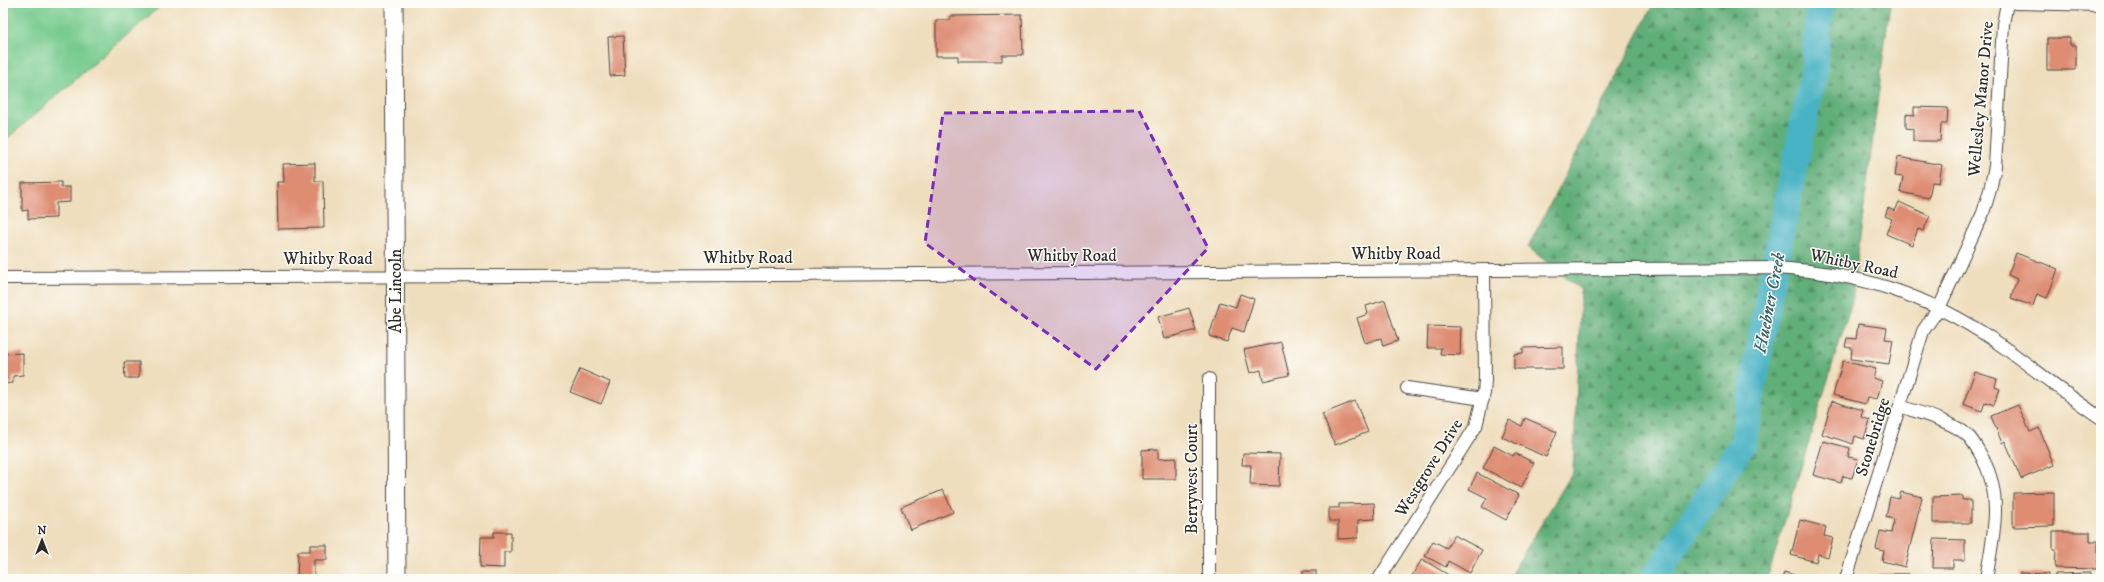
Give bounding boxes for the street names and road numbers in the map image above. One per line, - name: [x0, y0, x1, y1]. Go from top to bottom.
- street label: Wellesley Manor Drive: [1963, 20, 1999, 179]
- street label: Whitby Road: [1350, 243, 1441, 265]
- street label: Whitby Road: [1807, 244, 1901, 284]
- street label: Whitby Road: [1026, 245, 1117, 267]
- street label: Whitby Road: [702, 247, 793, 269]
- street label: Whitby Road: [282, 248, 373, 270]
- street label: Abe Lincoln: [385, 249, 407, 333]
- street label: Stonebridge: [1851, 395, 1895, 479]
- street label: Westgrove Drive: [1390, 415, 1468, 522]
- street label: Berrywest Court: [1181, 423, 1203, 534]

